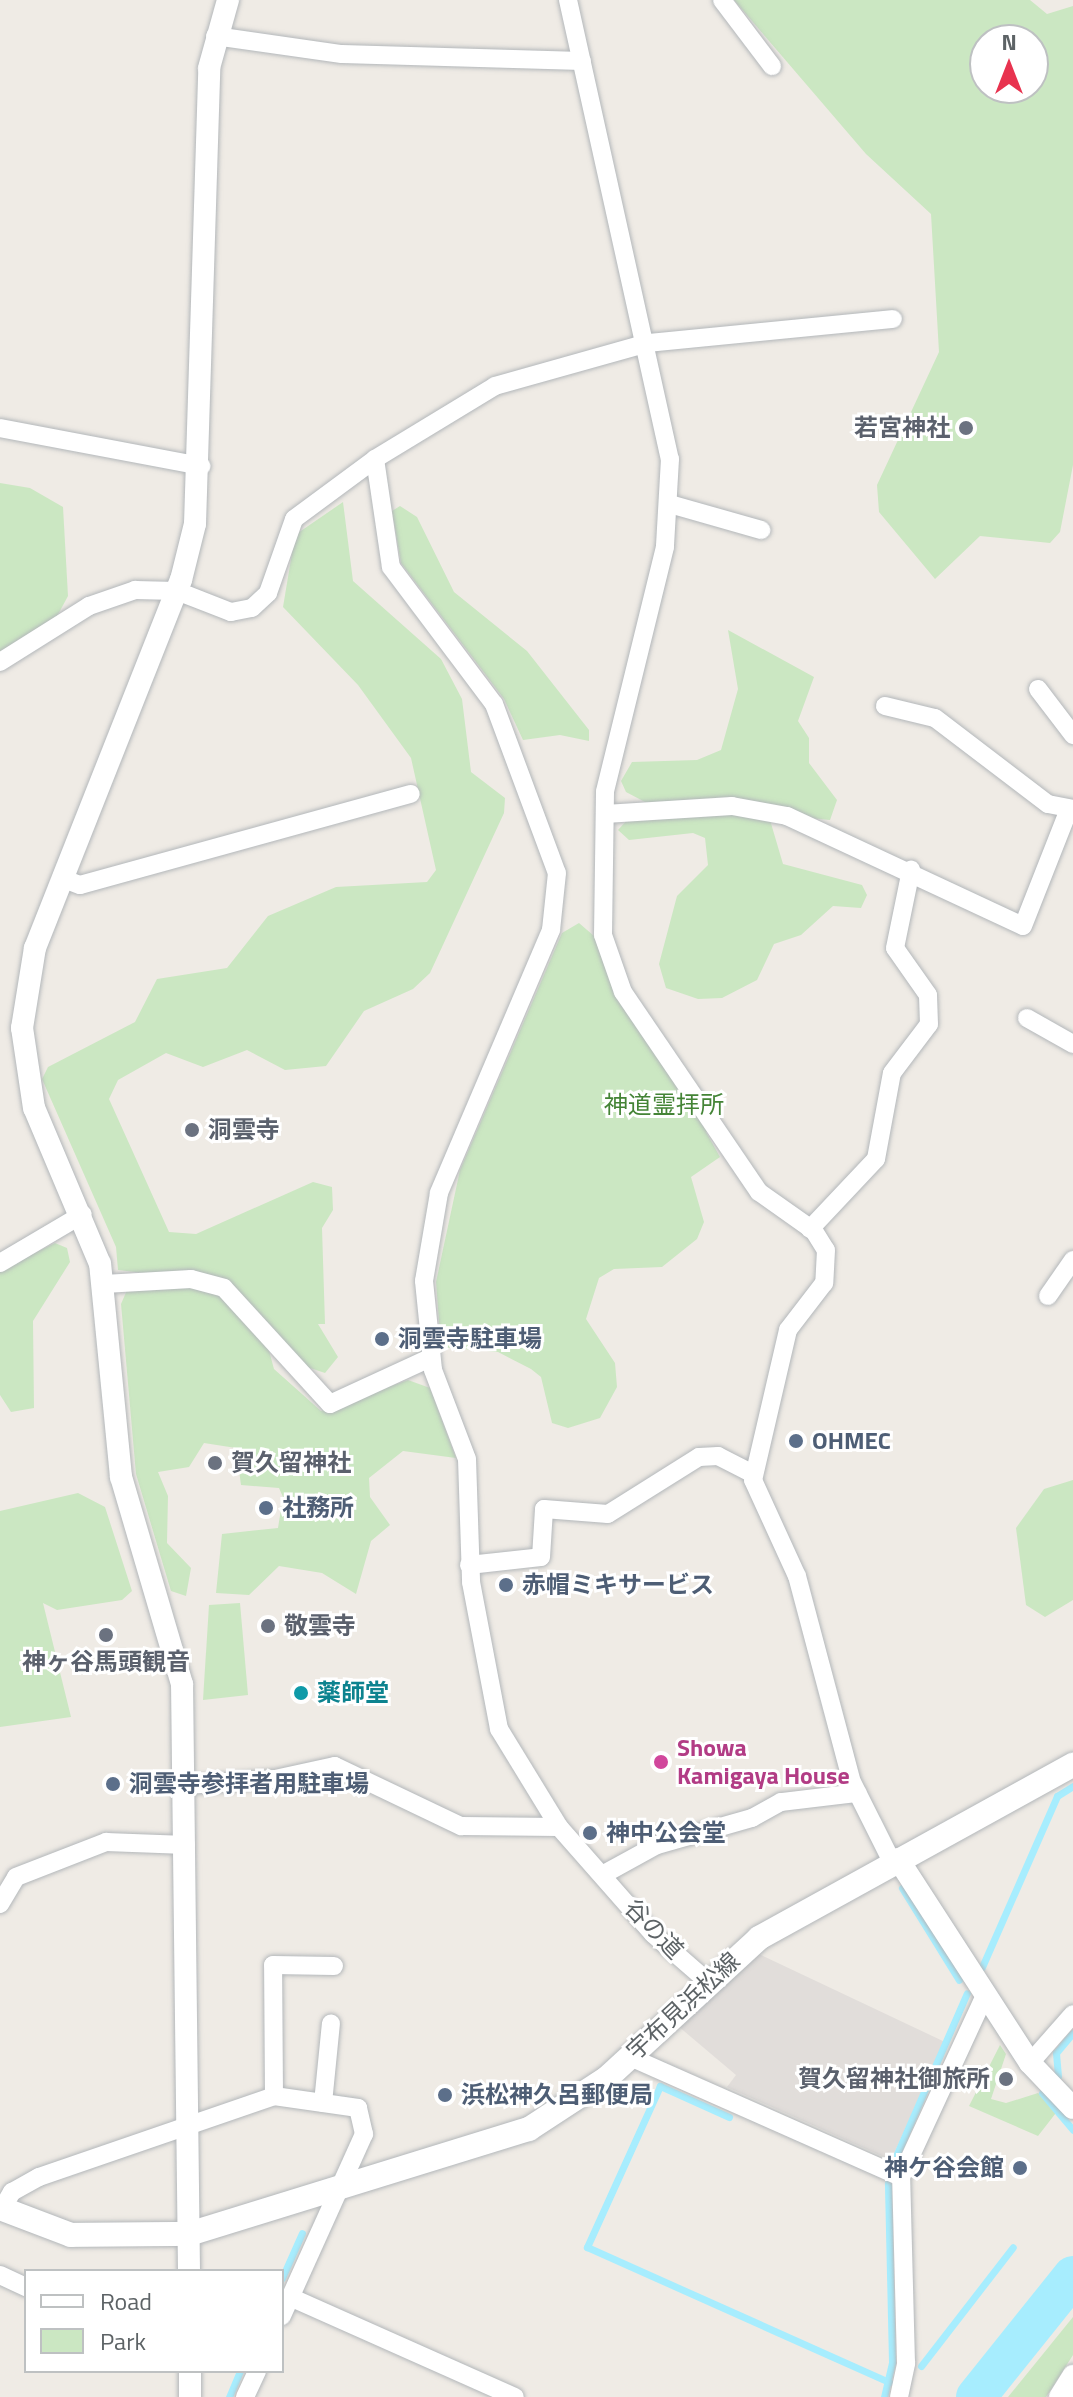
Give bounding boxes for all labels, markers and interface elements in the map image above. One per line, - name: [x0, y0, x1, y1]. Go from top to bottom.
- north arrow: [969, 24, 1049, 104]
- text: N: [1001, 25, 1017, 59]
- place label: 若宮神社: [854, 414, 950, 442]
- marker: 若宮神社: [957, 419, 975, 437]
- park label: 神道霊拝所: [604, 1091, 724, 1119]
- place label: 洞雲寺: [208, 1116, 280, 1144]
- marker: 洞雲寺: [183, 1121, 201, 1139]
- place label: 洞雲寺駐車場: [398, 1325, 542, 1353]
- marker: 洞雲寺駐車場: [373, 1330, 391, 1348]
- place label: OHMEC: [812, 1427, 891, 1455]
- marker: OHMEC: [787, 1432, 805, 1450]
- place label: 賀久留神社: [231, 1449, 351, 1477]
- marker: 賀久留神社: [206, 1454, 224, 1472]
- place label: 社務所: [282, 1494, 354, 1522]
- marker: 社務所: [257, 1499, 275, 1517]
- place label: 赤帽ミキサービス: [522, 1571, 714, 1599]
- marker: 赤帽ミキサービス: [497, 1576, 515, 1594]
- place label: 敬雲寺: [284, 1612, 356, 1640]
- marker: 敬雲寺: [259, 1617, 277, 1635]
- marker: 神ヶ谷馬頭観音: [97, 1626, 115, 1644]
- place label: 神ヶ谷馬頭観音: [22, 1648, 190, 1676]
- place label: 薬師堂: [317, 1679, 389, 1707]
- marker: 薬師堂: [292, 1684, 310, 1702]
- place label: Showa Kamigaya House: [677, 1734, 850, 1790]
- marker: Showa Kamigaya House: [652, 1753, 670, 1771]
- place label: 洞雲寺参拝者用駐車場: [129, 1770, 369, 1798]
- marker: 洞雲寺参拝者用駐車場: [104, 1775, 122, 1793]
- place label: 神中公会堂: [606, 1819, 726, 1847]
- marker: 神中公会堂: [581, 1824, 599, 1842]
- street label: 谷の道: [619, 1893, 689, 1965]
- street label: 宇布見浜松線: [621, 1946, 745, 2066]
- place label: 賀久留神社御旅所: [798, 2065, 990, 2093]
- marker: 賀久留神社御旅所: [997, 2070, 1015, 2088]
- place label: 浜松神久呂郵便局: [461, 2081, 653, 2109]
- marker: 浜松神久呂郵便局: [436, 2086, 454, 2104]
- place label: 神ケ谷会館: [884, 2154, 1004, 2182]
- marker: 神ケ谷会館: [1011, 2159, 1029, 2177]
- legend: [24, 2269, 284, 2373]
- text: Road: [100, 2283, 152, 2319]
- text: Park: [100, 2323, 146, 2359]

